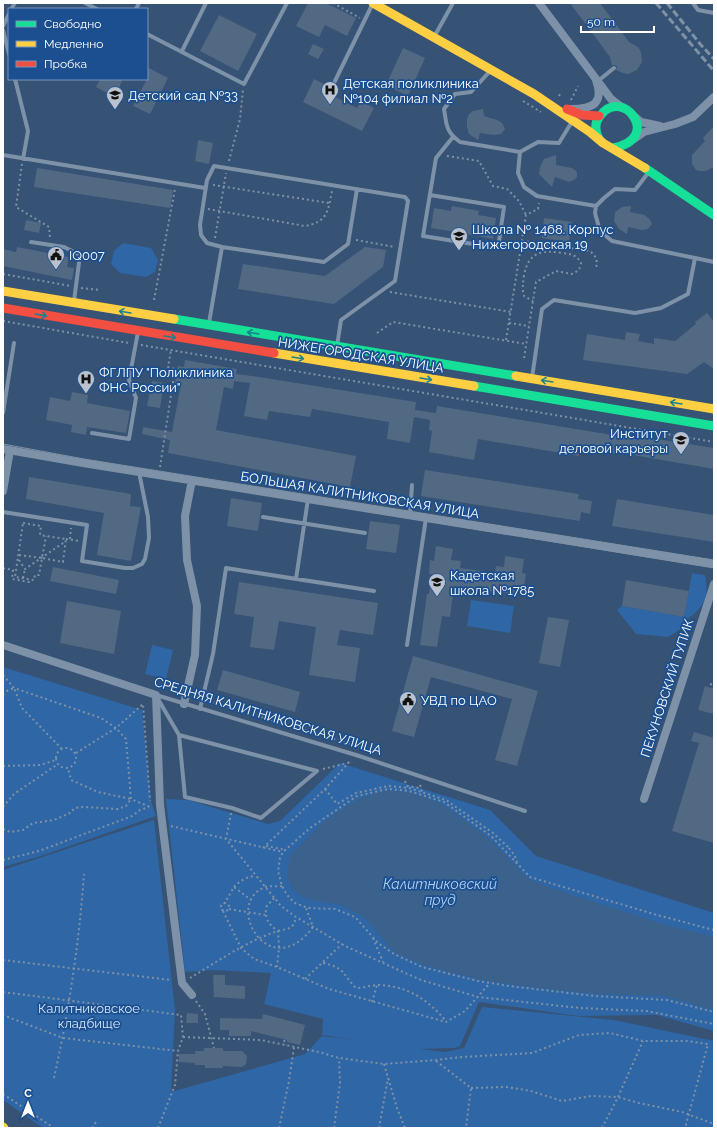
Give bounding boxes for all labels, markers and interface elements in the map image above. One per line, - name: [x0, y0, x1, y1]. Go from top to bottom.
- legend: [8, 8, 148, 80]
- scale bar: [581, 8, 654, 34]
- text: 50 m: [587, 15, 615, 29]
- text: Свободно: [44, 17, 101, 31]
- text: Медленно: [44, 37, 103, 51]
- text: Пробка: [44, 57, 87, 71]
- place label: Детская поликлиника №104 филиал №2: [343, 76, 479, 106]
- hospital icon: Детская поликлиника №104 филиал №2: [320, 80, 340, 105]
- school or university icon: Детский сад №33: [105, 85, 125, 110]
- place label: Детский сад №33: [128, 88, 238, 103]
- place label: Школа № 1468. Корпус Нижегородская 19: [472, 222, 613, 252]
- school or university icon: Школа № 1468. Корпус Нижегородская 19: [449, 226, 469, 251]
- public building icon: IQ007: [46, 245, 66, 270]
- place label: IQ007: [69, 248, 105, 263]
- one-way arrow: [119, 308, 132, 316]
- one-way arrow: [35, 311, 48, 319]
- one-way arrow: [247, 329, 260, 337]
- one-way arrow: [163, 333, 176, 341]
- street label: НИЖЕГОРОДСКАЯ УЛИЦА: [277, 334, 445, 376]
- one-way arrow: [291, 354, 304, 362]
- place label: ФГЛПУ "Поликлиника ФНС России": [99, 365, 233, 395]
- hospital icon: ФГЛПУ "Поликлиника ФНС России": [76, 369, 96, 394]
- one-way arrow: [419, 375, 432, 383]
- one-way arrow: [541, 377, 554, 385]
- one-way arrow: [669, 398, 682, 406]
- place label: Институт деловой карьеры: [559, 426, 668, 456]
- school or university icon: Институт деловой карьеры: [671, 430, 691, 455]
- street label: БОЛЬШАЯ КАЛИТНИКОВСКАЯ УЛИЦА: [240, 469, 481, 521]
- place label: Кадетская школа №1785: [450, 568, 534, 598]
- school or university icon: Кадетская школа №1785: [427, 572, 447, 597]
- street label: ПЕКУНОВСКИЙ ТУПИК: [638, 617, 696, 759]
- street label: СРЕДНЯЯ КАЛИТНИКОВСКАЯ УЛИЦА: [152, 674, 384, 758]
- public building icon: УВД по ЦАО: [398, 690, 418, 715]
- place label: УВД по ЦАО: [421, 693, 497, 708]
- water label: Калитниковский пруд: [383, 876, 497, 908]
- park label: Калитниковское кладбище: [38, 1001, 140, 1031]
- north arrow: [8, 1083, 48, 1123]
- text: С: [24, 1087, 32, 1100]

